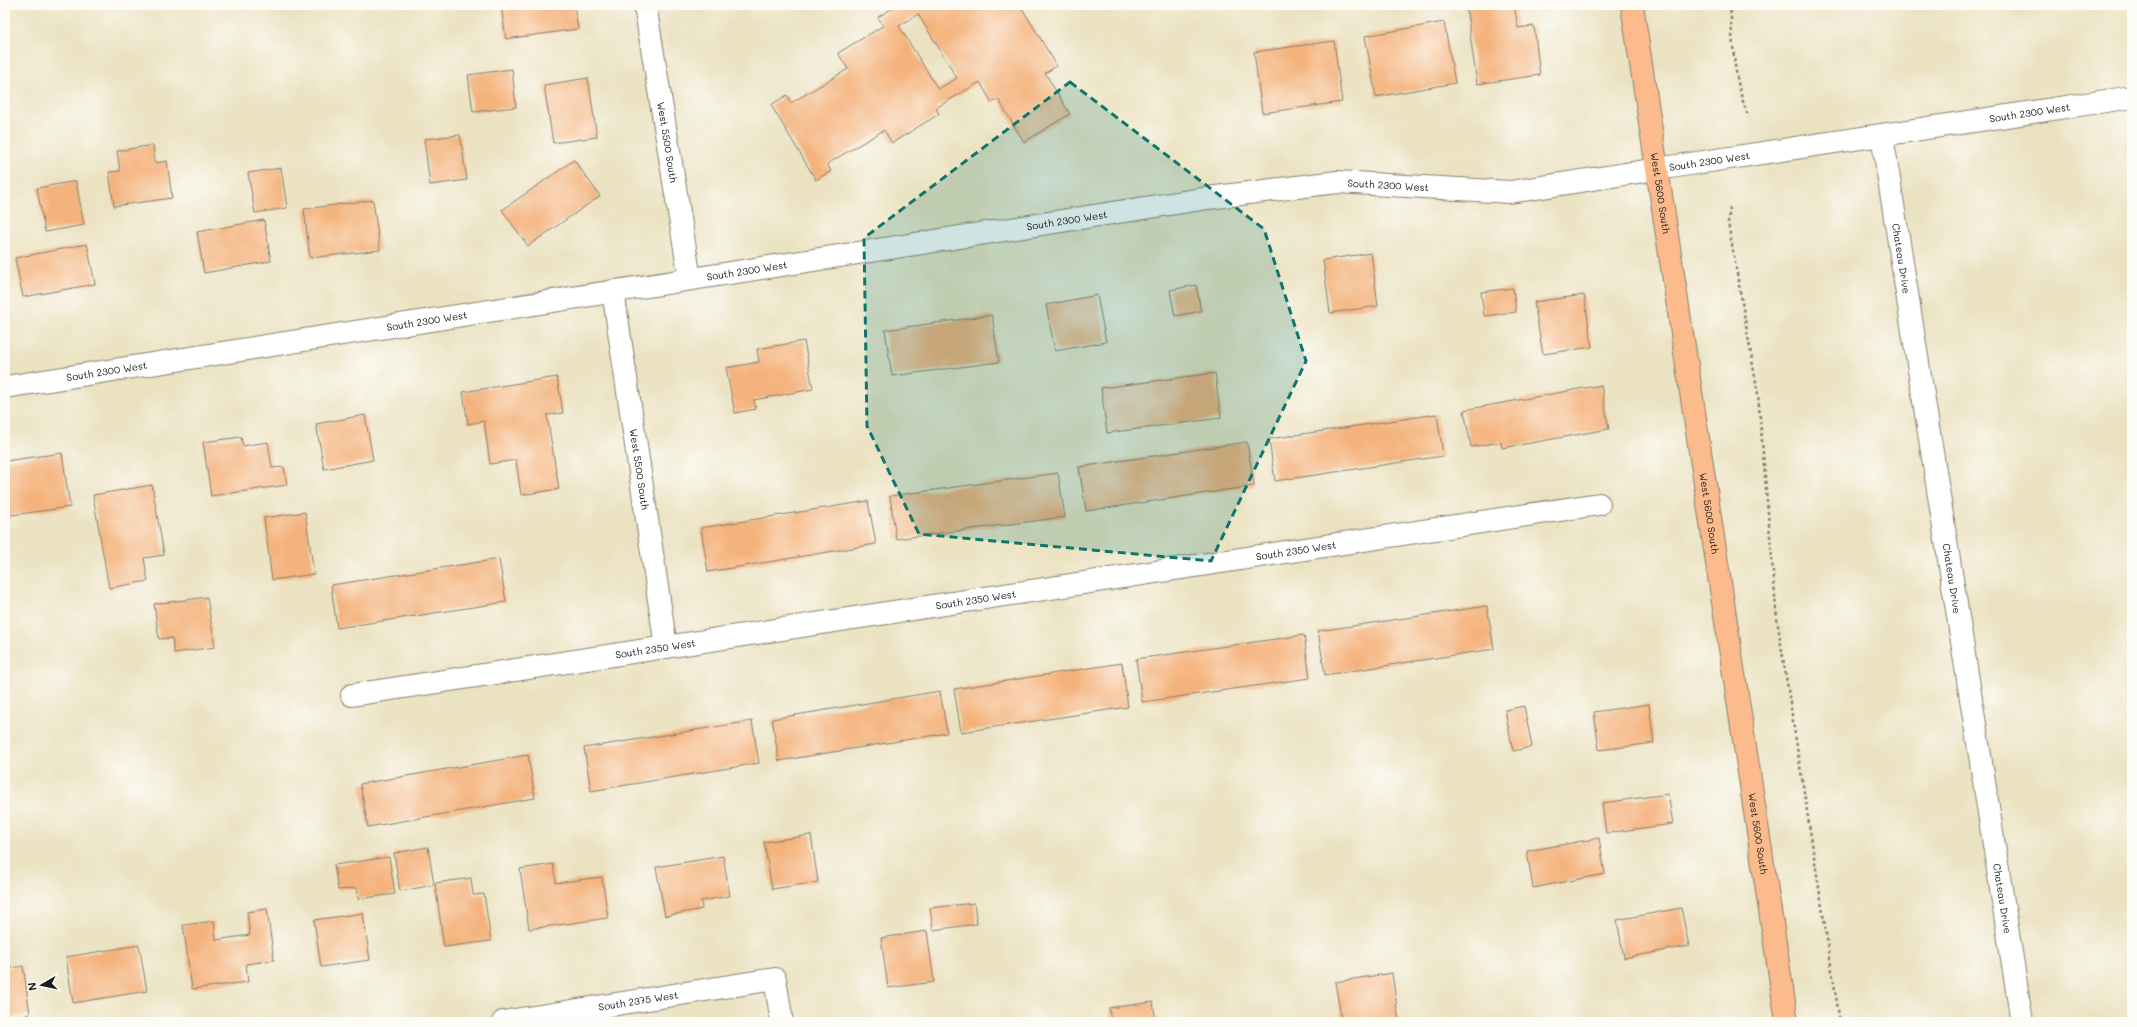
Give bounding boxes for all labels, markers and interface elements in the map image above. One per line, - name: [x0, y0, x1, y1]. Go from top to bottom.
- street label: South 2300 West: [1988, 99, 2071, 126]
- street label: West 5500 South: [654, 101, 681, 184]
- street label: South 2300 West: [1668, 148, 1751, 174]
- street label: West 5600 South: [1648, 151, 1674, 235]
- street label: South 2300 West: [1347, 176, 1429, 194]
- street label: South 2300 West: [1026, 207, 1108, 233]
- street label: Chateau Drive: [1889, 222, 1914, 295]
- street label: South 2300 West: [706, 257, 788, 284]
- street label: South 2300 West: [385, 307, 468, 334]
- street label: South 2300 West: [65, 358, 148, 384]
- street label: West 5500 South: [627, 428, 653, 511]
- street label: West 5600 South: [1696, 472, 1723, 555]
- street label: South 2350 West: [1255, 537, 1337, 563]
- street label: Chateau Drive: [1940, 542, 1964, 615]
- street label: South 2350 West: [935, 586, 1017, 613]
- street label: South 2350 West: [614, 635, 697, 662]
- street label: West 5600 South: [1745, 792, 1771, 875]
- street label: Chateau Drive: [1990, 862, 2015, 935]
- north arrow: [22, 965, 62, 1005]
- text: N: [24, 981, 40, 992]
- street label: South 2375 West: [597, 987, 679, 1014]

